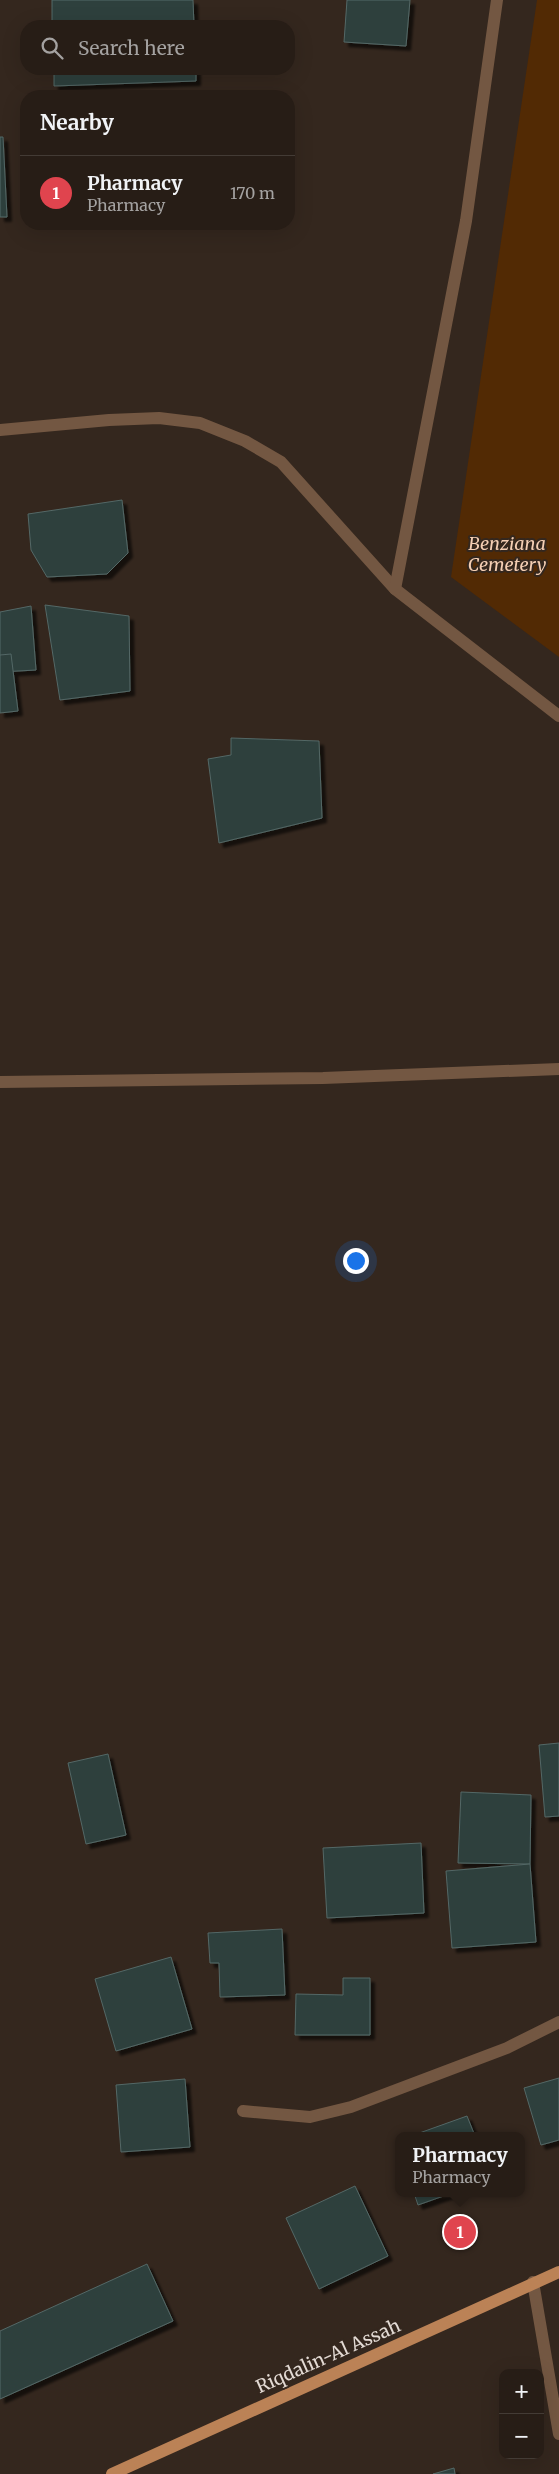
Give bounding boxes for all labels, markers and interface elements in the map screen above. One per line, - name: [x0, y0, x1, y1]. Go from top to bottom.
- search box: [20, 20, 295, 75]
- icon: search: [38, 34, 66, 62]
- text: Search here: [78, 36, 185, 60]
- text: Nearby: [40, 109, 114, 136]
- text: Pharmacy: [87, 171, 182, 195]
- text: 1: [52, 183, 60, 203]
- text: 170 m: [230, 183, 275, 203]
- text: Pharmacy: [87, 195, 165, 215]
- park label: Benziana Cemetery: [468, 532, 546, 576]
- your location: [343, 1248, 369, 1274]
- popup: [395, 2132, 525, 2197]
- text: Pharmacy: [412, 2143, 508, 2167]
- text: Pharmacy: [412, 2167, 491, 2187]
- pin: 1: [444, 2213, 476, 2251]
- street label: Riqdalin-Al Assah: [252, 2314, 404, 2398]
- map controls: [499, 2369, 544, 2459]
- button: +: [499, 2369, 544, 2414]
- button: −: [499, 2414, 544, 2459]

